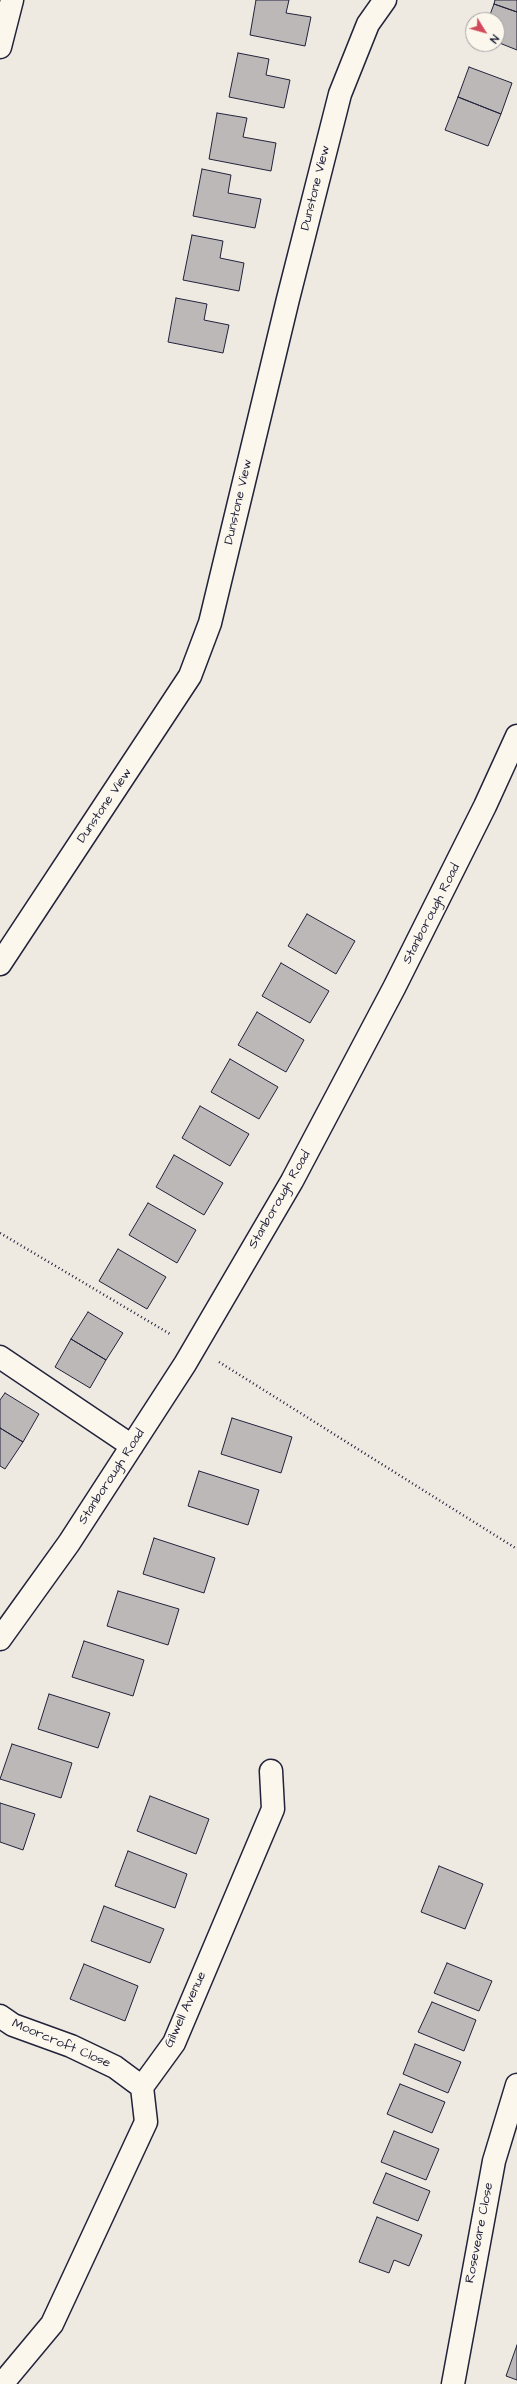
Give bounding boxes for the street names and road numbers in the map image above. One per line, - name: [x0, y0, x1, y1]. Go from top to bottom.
- street label: Dunstone View: [298, 144, 334, 232]
- street label: Dunstone View: [222, 458, 256, 546]
- street label: Dunstone View: [74, 766, 136, 846]
- street label: Stanborough Road: [400, 861, 464, 967]
- street label: Stanborough Road: [246, 1148, 314, 1252]
- street label: Stanborough Road: [75, 1426, 149, 1528]
- street label: Gilwell Avenue: [162, 1970, 210, 2050]
- street label: Moorcroft Close: [9, 2016, 113, 2072]
- street label: Roseveare Close: [463, 2181, 497, 2285]

